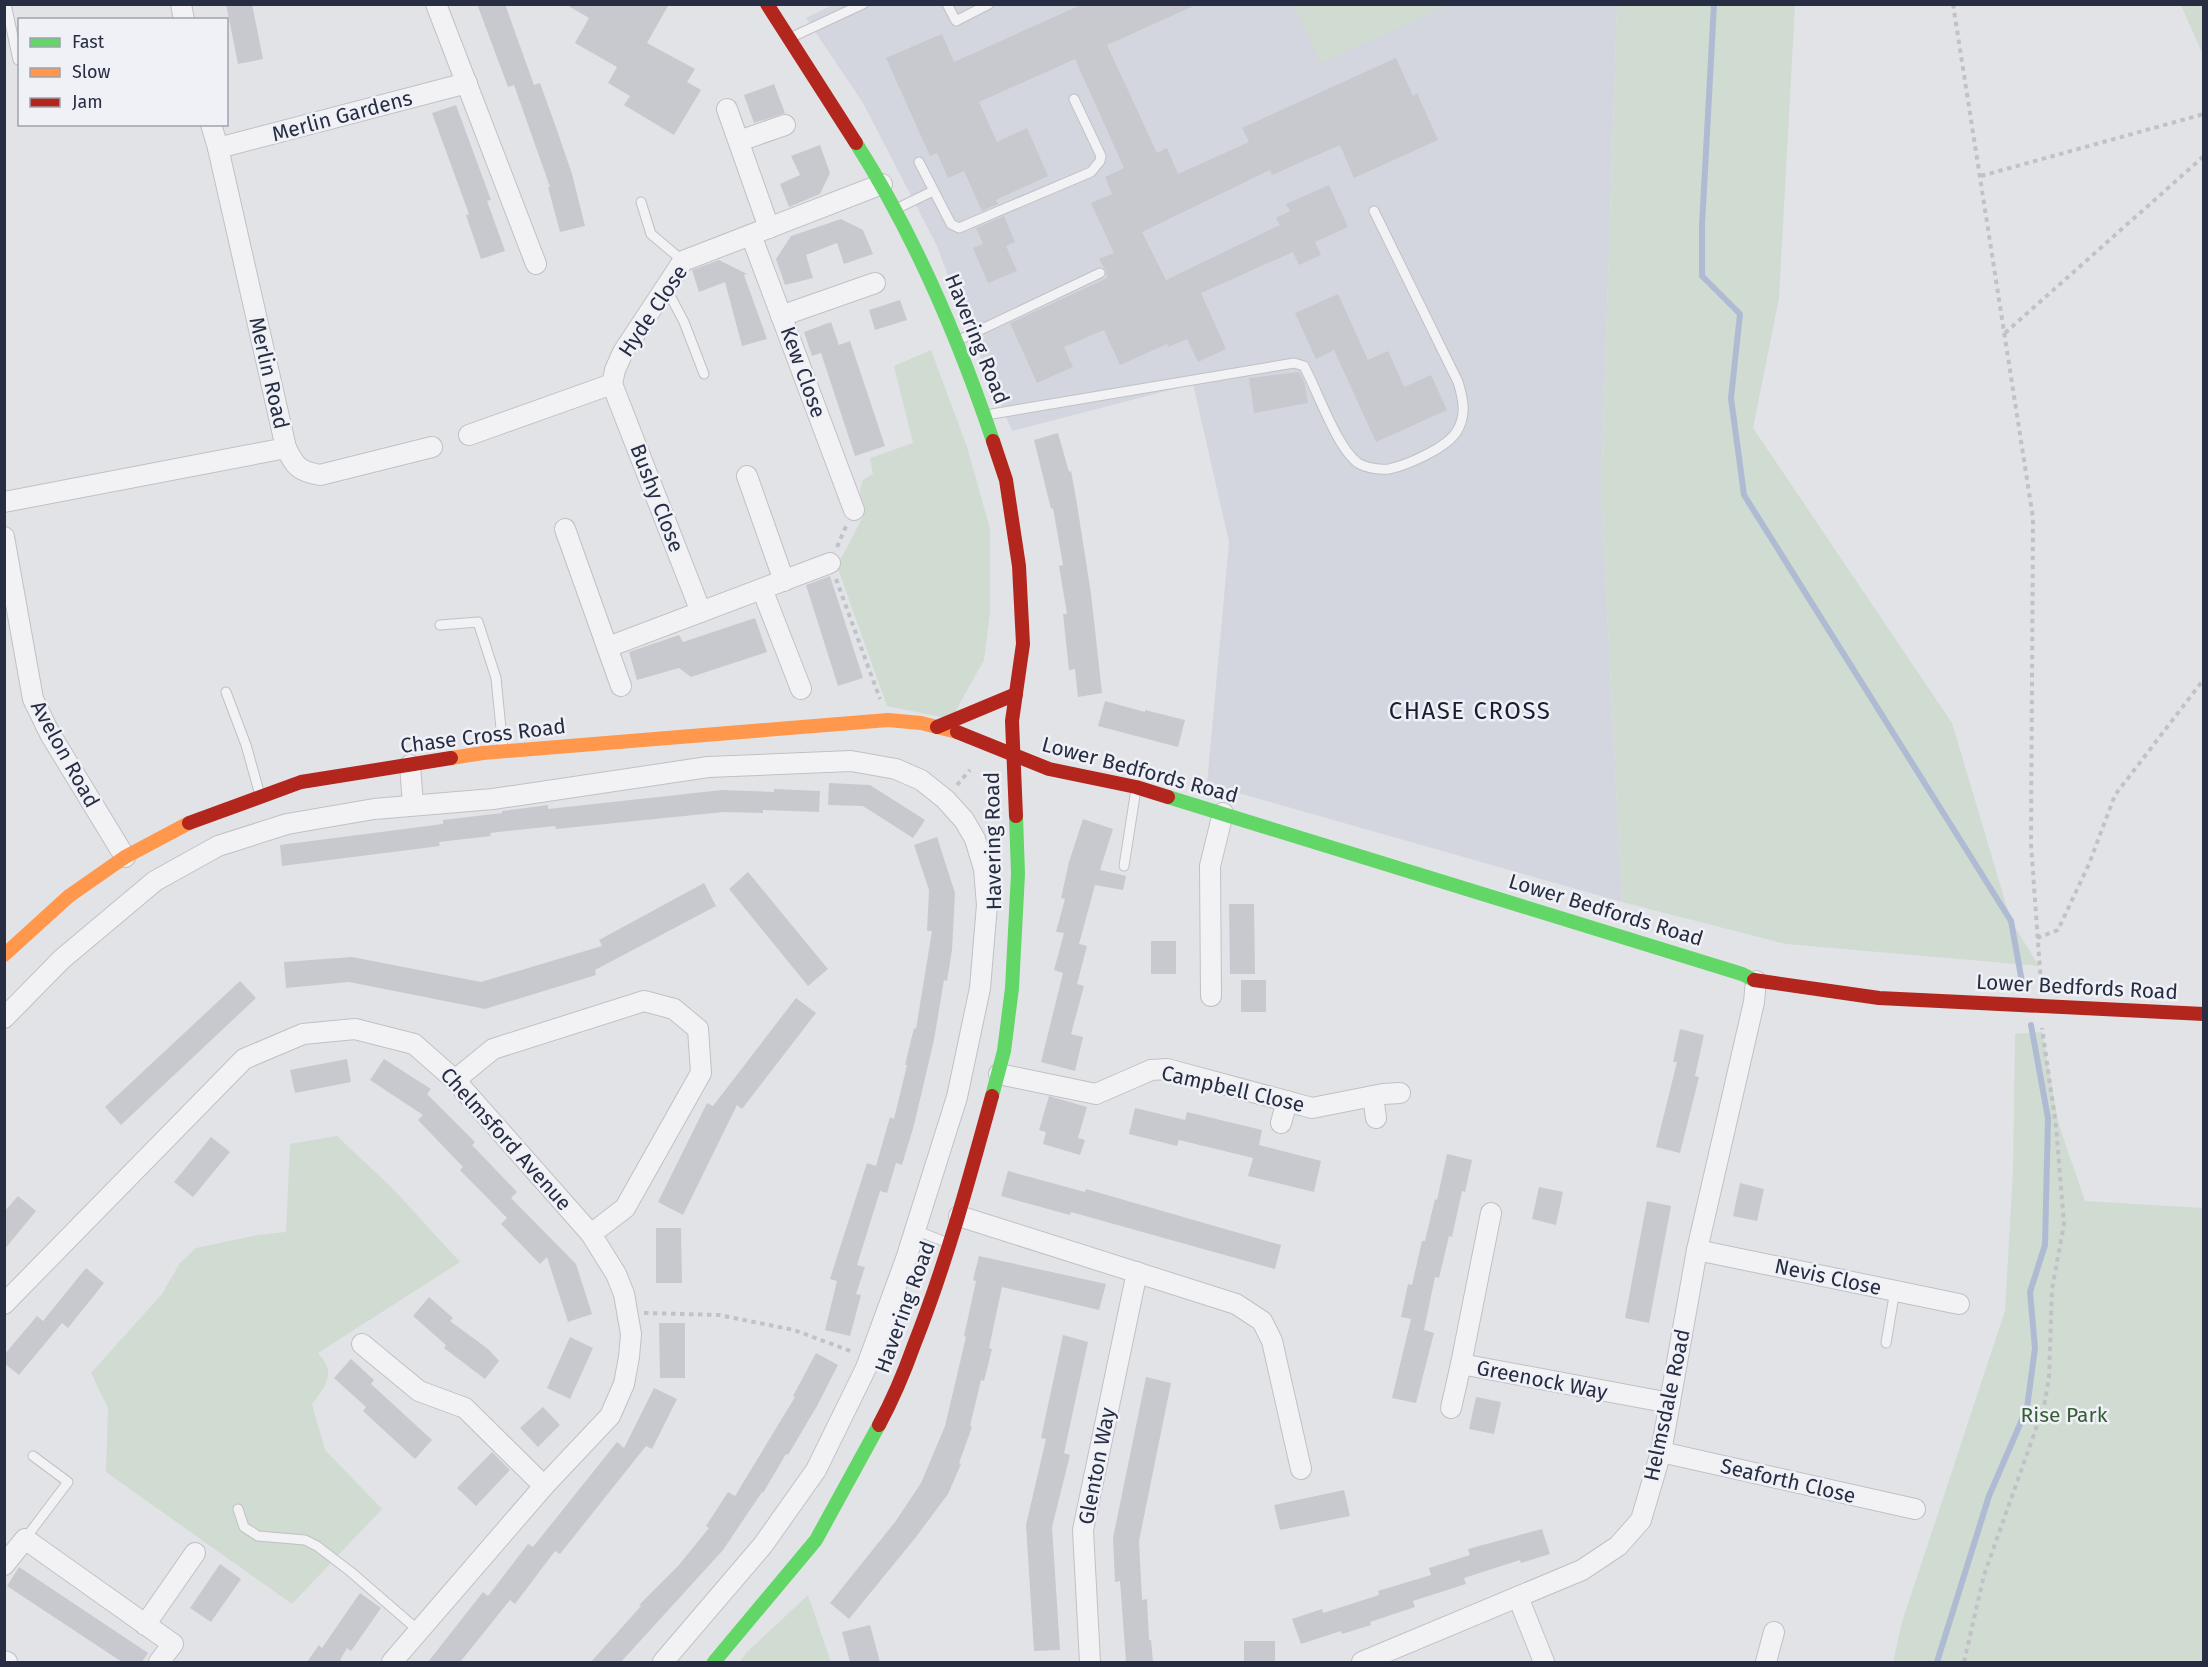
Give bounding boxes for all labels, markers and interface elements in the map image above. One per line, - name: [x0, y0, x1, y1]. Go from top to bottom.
- legend: [18, 18, 228, 126]
- text: Fast: [72, 31, 105, 53]
- text: Slow: [72, 61, 111, 83]
- street label: Merlin Gardens: [269, 85, 415, 147]
- text: Jam: [72, 91, 103, 113]
- street label: Hyde Close: [613, 260, 693, 362]
- street label: Havering Road: [939, 270, 1015, 408]
- street label: Merlin Road: [243, 314, 295, 432]
- street label: Kew Close: [774, 323, 832, 421]
- street label: Bushy Close: [624, 440, 690, 556]
- street label: Avelon Road: [25, 696, 105, 812]
- district label: CHASE CROSS: [1389, 697, 1551, 725]
- street label: Chase Cross Road: [399, 713, 567, 759]
- street label: Lower Bedfords Road: [1039, 731, 1241, 809]
- street label: Havering Road: [979, 772, 1007, 910]
- street label: Lower Bedfords Road: [1506, 868, 1706, 952]
- street label: Lower Bedfords Road: [1975, 969, 2179, 1005]
- street label: Campbell Close: [1159, 1060, 1307, 1118]
- street label: Chelmsford Avenue: [435, 1062, 577, 1216]
- street label: Havering Road: [869, 1238, 941, 1376]
- street label: Nevis Close: [1772, 1253, 1884, 1301]
- street label: Helmsdale Road: [1638, 1327, 1696, 1483]
- street label: Greenock Way: [1474, 1355, 1610, 1406]
- park label: Rise Park: [2021, 1402, 2108, 1428]
- street label: Glenton Way: [1073, 1405, 1121, 1527]
- street label: Seaforth Close: [1718, 1453, 1858, 1509]

